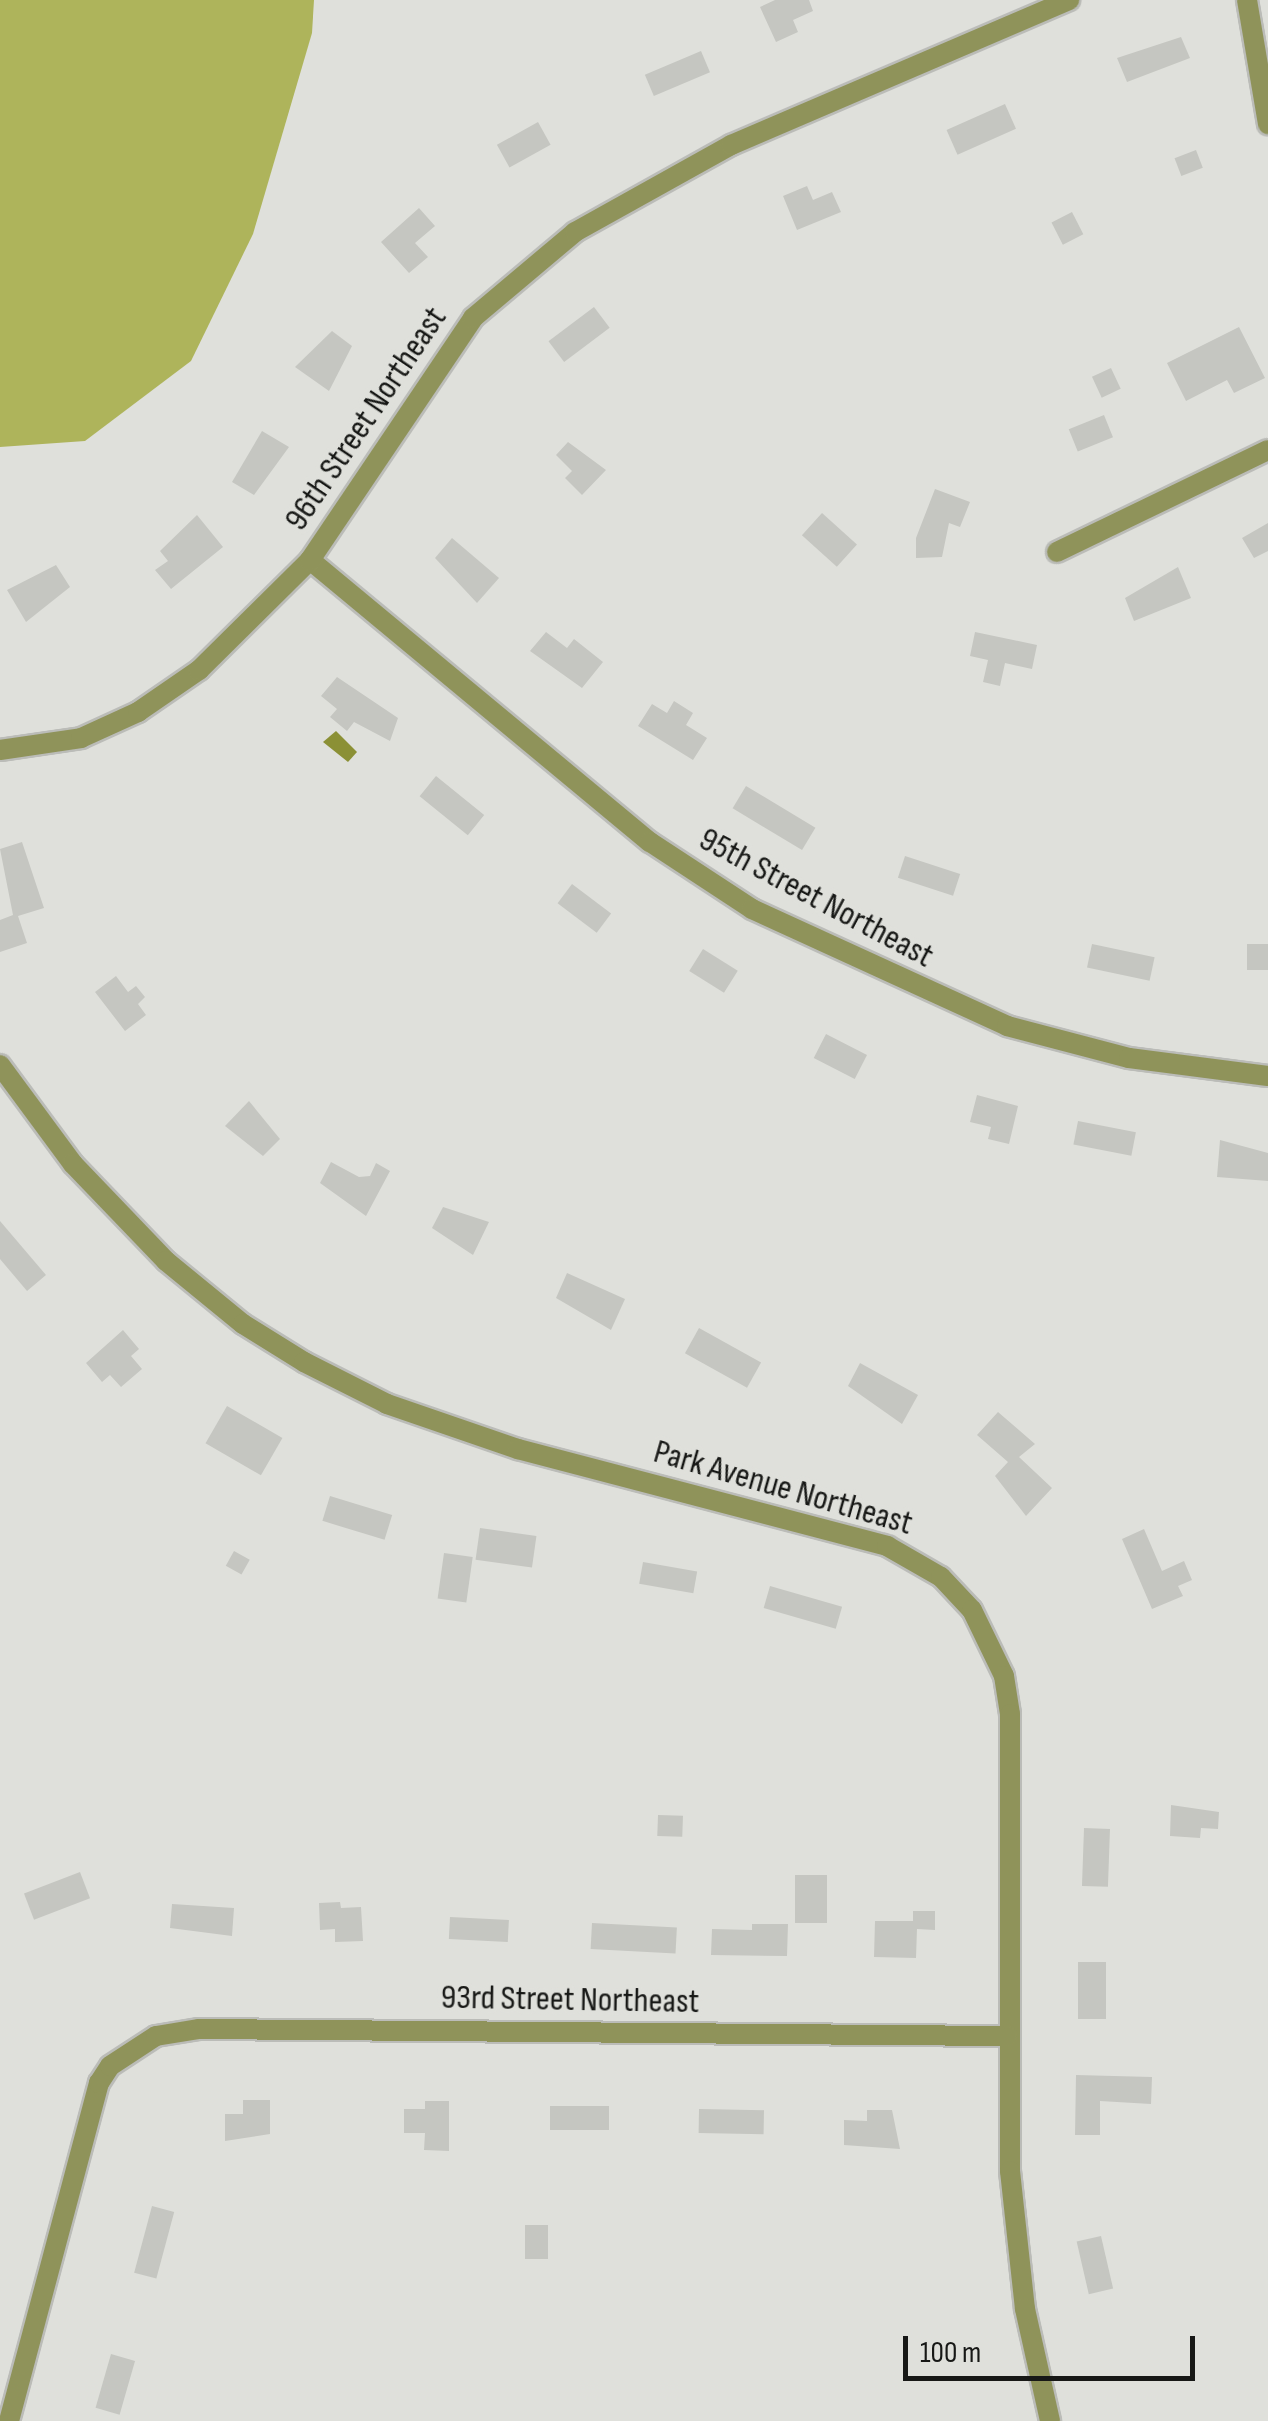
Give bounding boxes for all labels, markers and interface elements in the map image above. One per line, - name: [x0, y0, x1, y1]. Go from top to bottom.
- street label: 96th Street Northeast: [276, 299, 456, 539]
- street label: 95th Street Northeast: [692, 819, 940, 977]
- street label: Park Avenue Northeast: [649, 1431, 917, 1545]
- street label: 93rd Street Northeast: [440, 1977, 700, 2023]
- scale bar: [908, 2316, 1200, 2378]
- text: 100 m: [920, 2335, 981, 2371]

